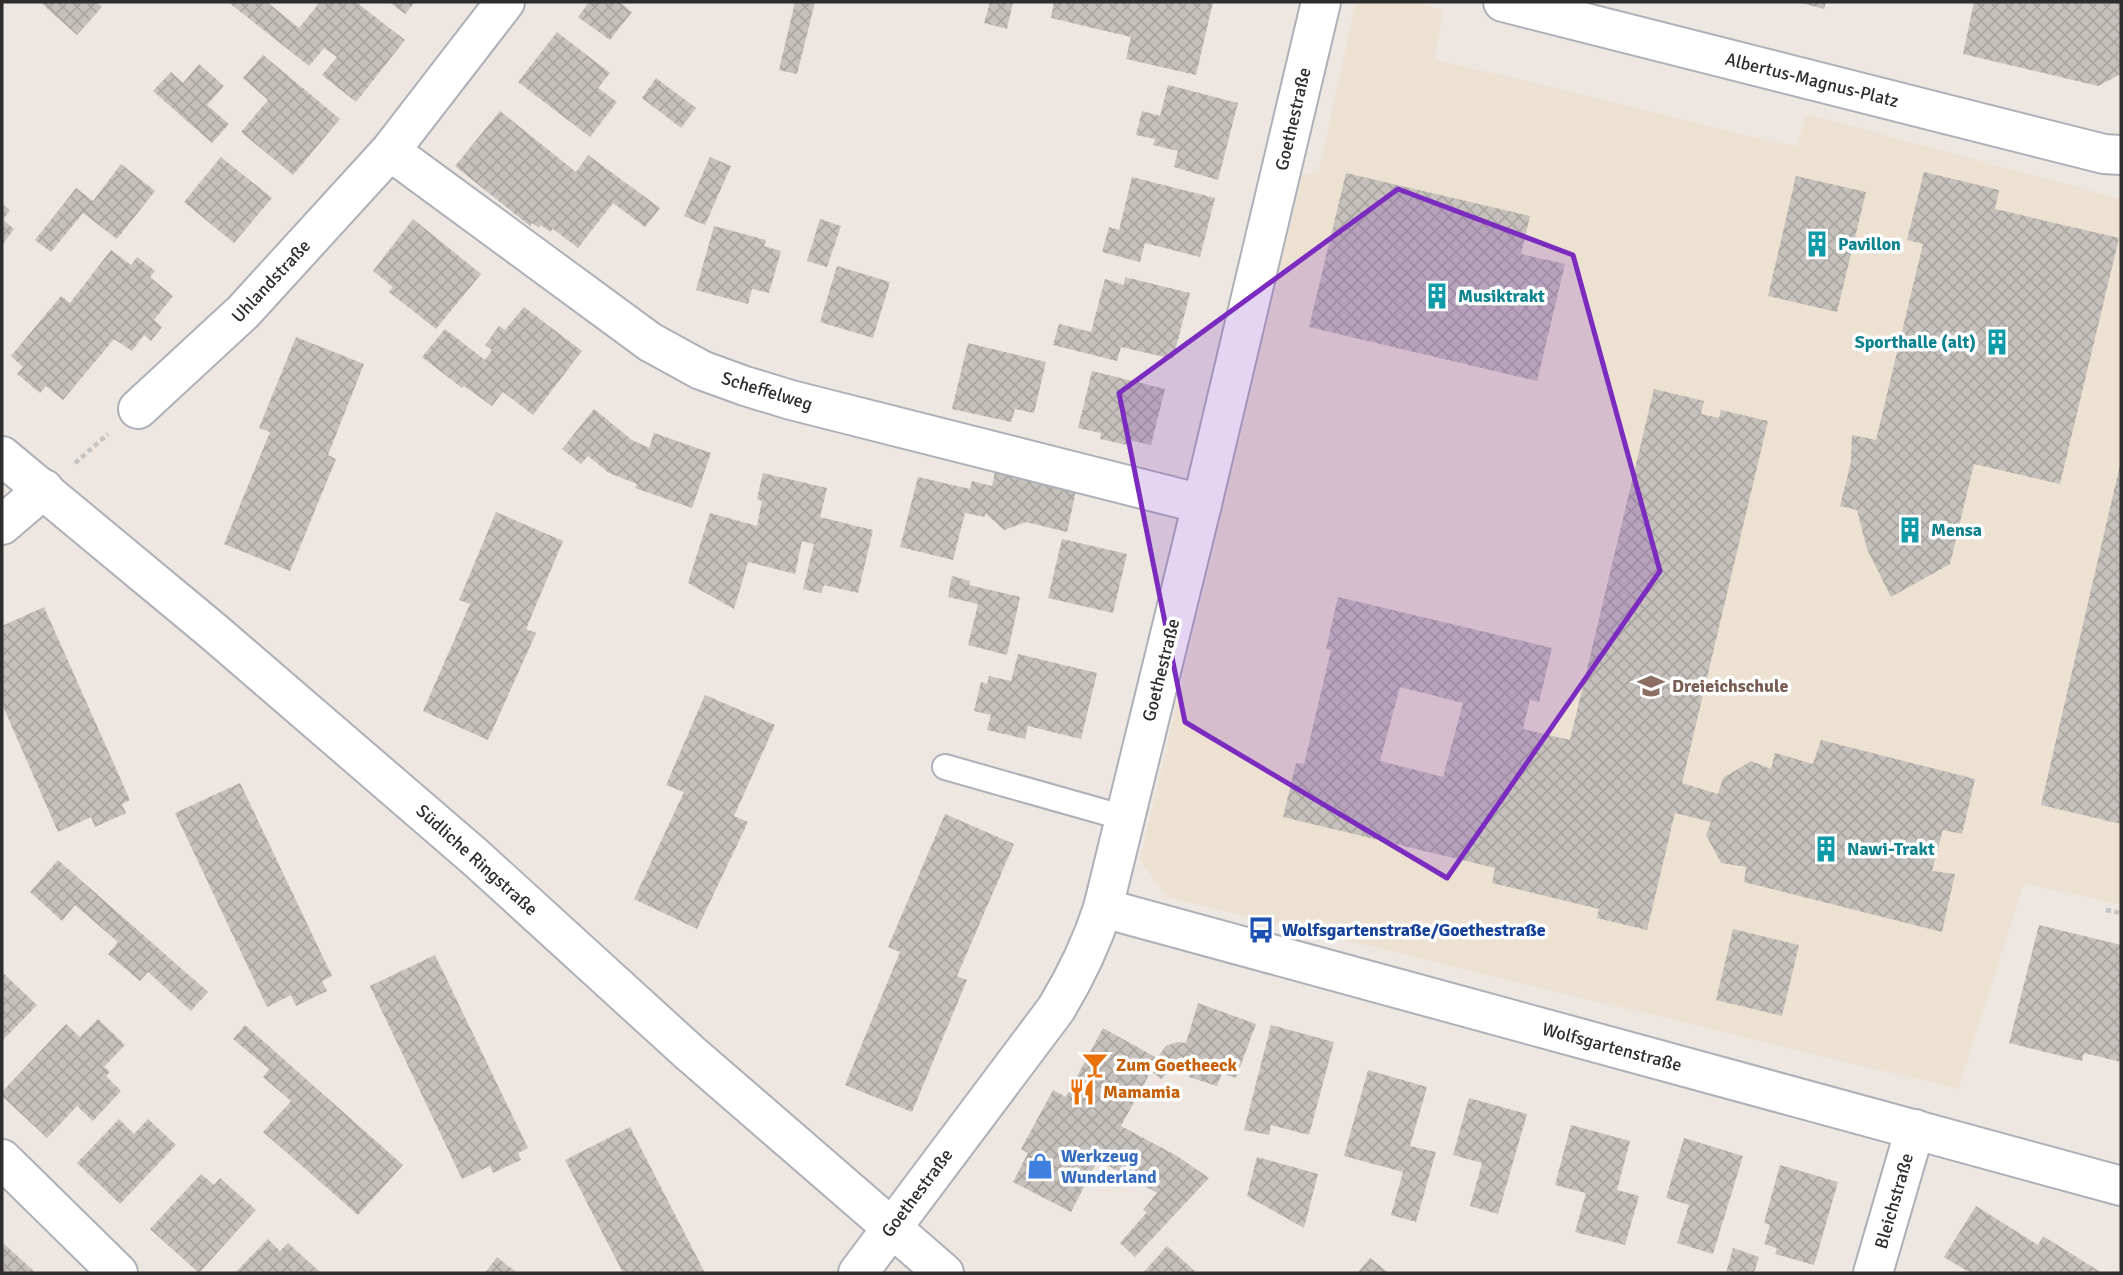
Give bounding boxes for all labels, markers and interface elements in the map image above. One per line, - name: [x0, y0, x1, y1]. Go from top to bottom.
- street label: Albertus-Magnus-Platz: [1723, 48, 1901, 112]
- street label: Goethestraße: [1270, 65, 1316, 173]
- building icon: Pavillon: [1802, 229, 1832, 259]
- place label: Pavillon: [1838, 233, 1901, 255]
- street label: Uhlandstraße: [227, 235, 315, 327]
- building icon: Musiktrakt: [1422, 281, 1452, 311]
- place label: Musiktrakt: [1458, 285, 1545, 307]
- building icon: Sporthalle (alt): [1982, 327, 2012, 357]
- place label: Sporthalle (alt): [1855, 331, 1976, 353]
- street label: Scheffelweg: [719, 367, 815, 415]
- building icon: Mensa: [1895, 515, 1925, 545]
- place label: Mensa: [1931, 519, 1982, 541]
- street label: Goethestraße: [1138, 616, 1184, 724]
- school or university icon: Dreieichschule: [1636, 671, 1666, 701]
- place label: Dreieichschule: [1672, 675, 1788, 697]
- street label: Südliche Ringstraße: [412, 800, 542, 920]
- building icon: Nawi-Trakt: [1811, 834, 1841, 864]
- place label: Nawi-Trakt: [1847, 838, 1935, 860]
- bus stop icon: Wolfsgartenstraße/Goethestraße: [1246, 915, 1276, 945]
- place label: Wolfsgartenstraße/Goethestraße: [1282, 919, 1546, 941]
- street label: Wolfsgartenstraße: [1540, 1018, 1684, 1076]
- bar icon: Zum Goetheeck: [1080, 1050, 1110, 1080]
- place label: Zum Goetheeck: [1116, 1054, 1238, 1076]
- restaurant icon: Mamamia: [1067, 1077, 1097, 1107]
- place label: Mamamia: [1103, 1081, 1180, 1103]
- street label: Goethestraße: [877, 1144, 957, 1242]
- place label: Werkzeug Wunderland: [1061, 1145, 1157, 1188]
- shop icon: Werkzeug Wunderland: [1025, 1151, 1055, 1181]
- street label: Bleichstraße: [1870, 1151, 1918, 1251]

